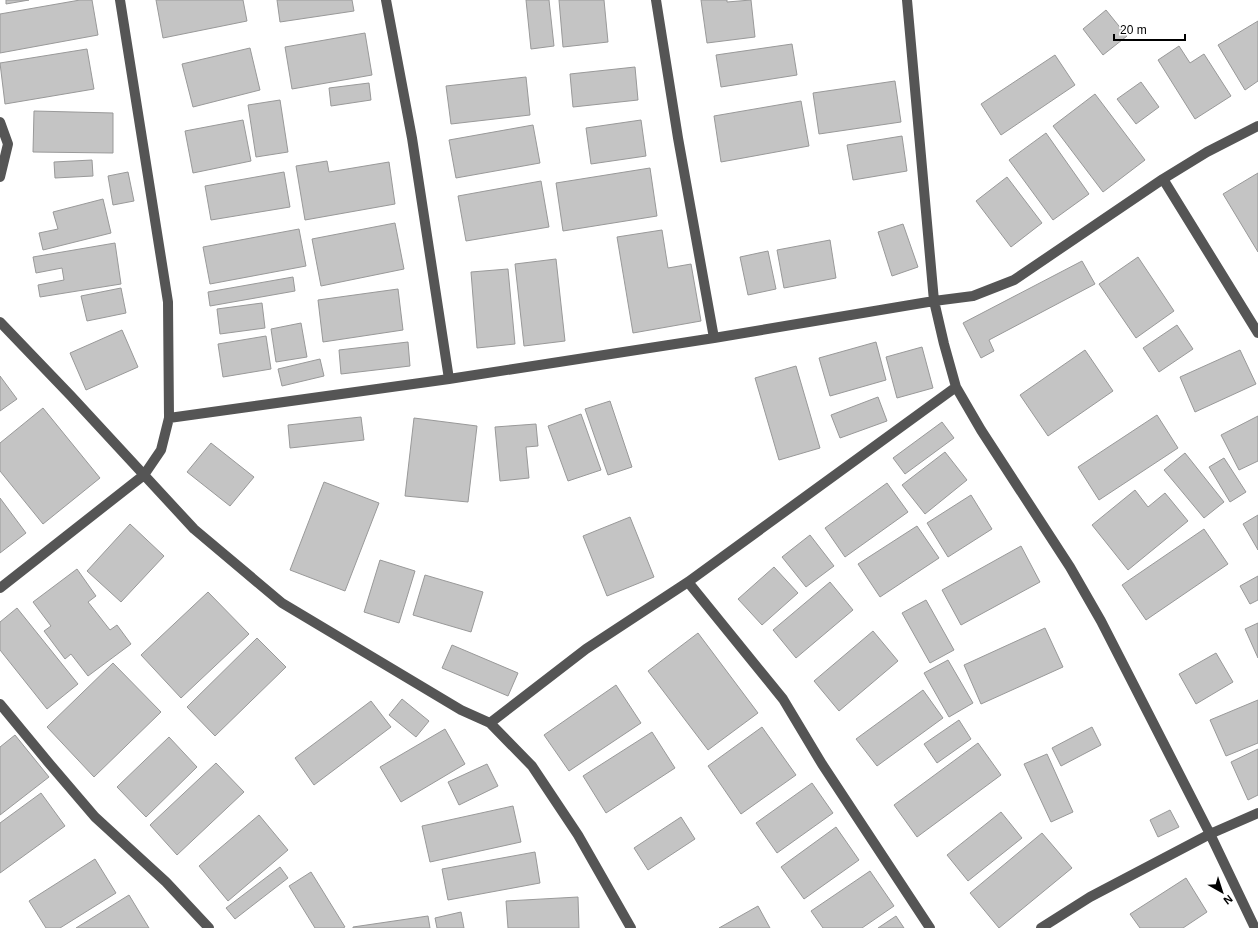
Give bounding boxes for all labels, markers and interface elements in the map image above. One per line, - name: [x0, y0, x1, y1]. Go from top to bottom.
- scale bar: [1114, 16, 1185, 42]
- text: 20 m: [1120, 23, 1147, 37]
- north arrow: [1202, 872, 1242, 912]
- text: N: [1221, 893, 1235, 907]

